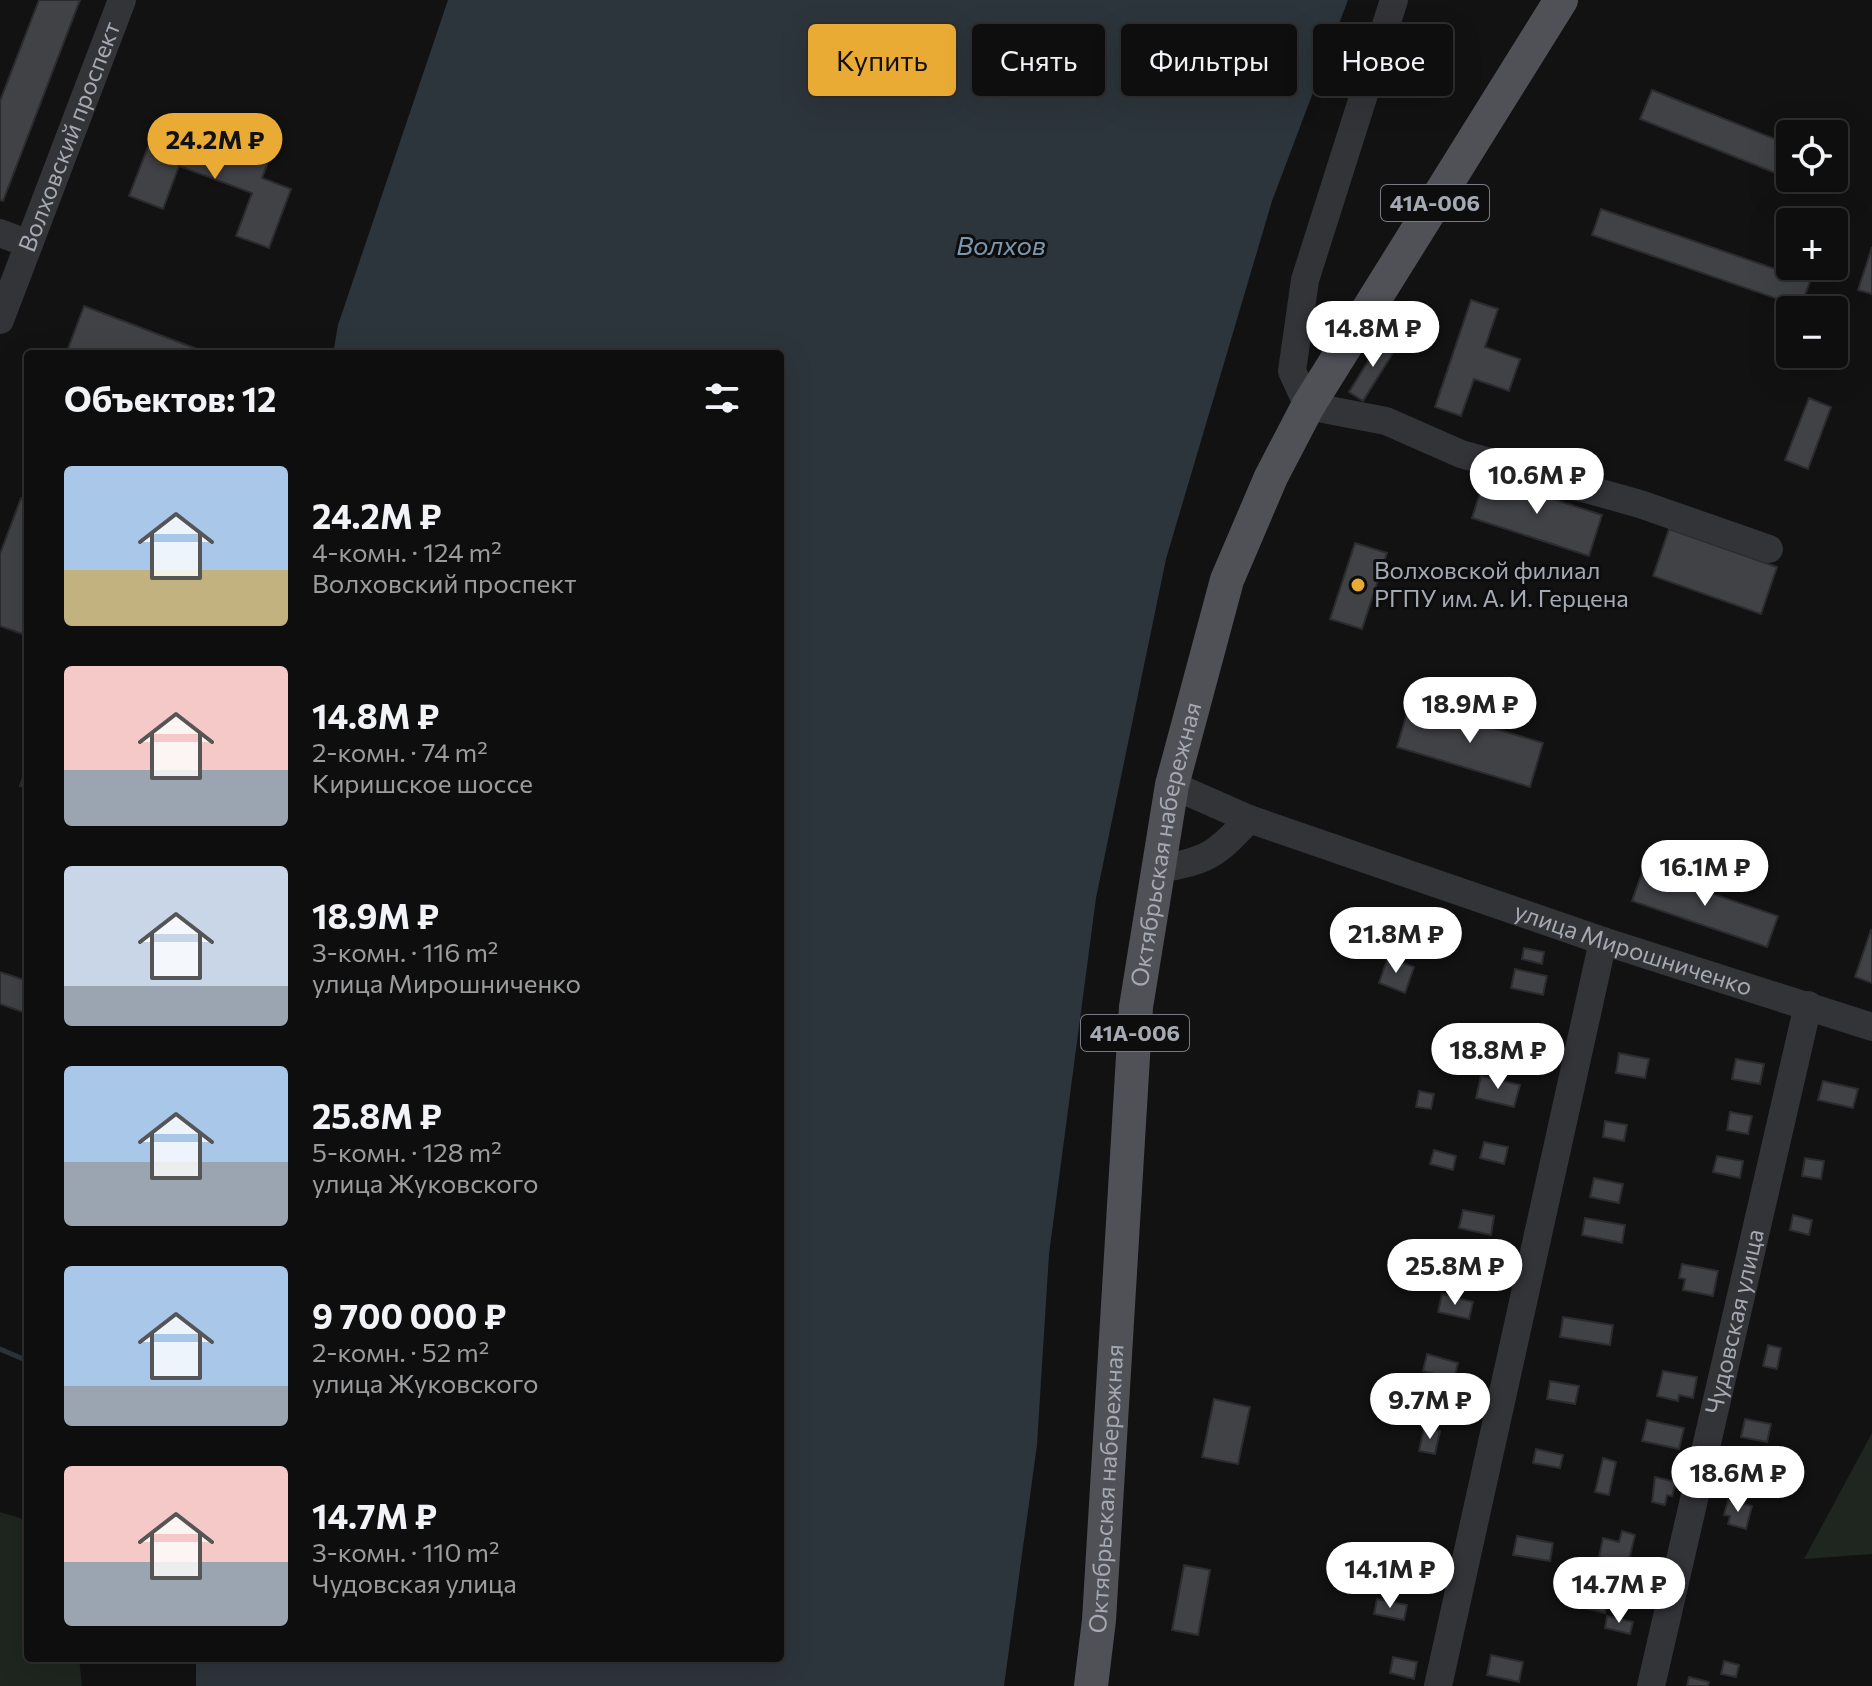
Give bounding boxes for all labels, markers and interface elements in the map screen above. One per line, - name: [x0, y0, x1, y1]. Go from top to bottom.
- street label: Волховский проспект: [11, 17, 125, 256]
- chip: Купить: [808, 24, 956, 96]
- chip: Снять: [972, 24, 1105, 96]
- chip: Фильтры: [1121, 24, 1297, 96]
- chip: Новое: [1313, 24, 1453, 96]
- pin: 24.2M ₽: [141, 113, 289, 181]
- map controls: [1776, 120, 1848, 368]
- button: locate: [1776, 120, 1848, 192]
- text: 24.2M ₽: [165, 123, 265, 154]
- road number: 41А-006: [1381, 185, 1489, 221]
- button: +: [1776, 208, 1848, 280]
- water label: Волхов: [956, 229, 1046, 260]
- button: −: [1776, 296, 1848, 368]
- pin: 14.8M ₽: [1299, 301, 1447, 369]
- text: 14.8M ₽: [1324, 311, 1422, 342]
- icon: filters: [700, 376, 744, 420]
- text: Объектов: 12: [64, 377, 276, 419]
- pin: 10.6M ₽: [1463, 448, 1611, 516]
- text: 10.6M ₽: [1488, 458, 1586, 489]
- text: 24.2M ₽: [312, 494, 442, 536]
- icon: home: [128, 498, 224, 594]
- text: 4-комн. · 124 m²: [312, 536, 502, 567]
- place label: Волховской филиал РГПУ им. А. И. Герцена: [1374, 555, 1629, 612]
- text: Волховский проспект: [312, 567, 576, 598]
- marker: Волховской филиал РГПУ им. А. И. Герцена: [1349, 576, 1367, 594]
- pin: 18.9M ₽: [1396, 677, 1544, 745]
- text: 18.9M ₽: [1421, 687, 1519, 718]
- text: 14.8M ₽: [312, 694, 439, 736]
- icon: home: [128, 698, 224, 794]
- street label: Октябрьская набережная: [1124, 698, 1207, 989]
- text: 2-комн. · 74 m²: [312, 736, 488, 767]
- text: Киришское шоссе: [312, 767, 533, 798]
- pin: 16.1M ₽: [1631, 840, 1779, 908]
- text: 16.1M ₽: [1659, 850, 1751, 881]
- text: 18.9M ₽: [312, 894, 439, 936]
- street label: улица Мирошниченко: [1511, 896, 1756, 1001]
- icon: home: [128, 898, 224, 994]
- pin: 21.8M ₽: [1322, 907, 1470, 975]
- text: 21.8M ₽: [1348, 917, 1444, 948]
- text: 3-комн. · 116 m²: [312, 936, 498, 967]
- text: улица Мирошниченко: [312, 967, 581, 998]
- road number: 41А-006: [1081, 1015, 1189, 1051]
- pin: 18.8M ₽: [1424, 1023, 1572, 1091]
- text: 18.8M ₽: [1449, 1033, 1547, 1064]
- text: 25.8M ₽: [312, 1094, 442, 1136]
- icon: home: [128, 1098, 224, 1194]
- text: 5-комн. · 128 m²: [312, 1136, 502, 1167]
- text: улица Жуковского: [312, 1167, 539, 1198]
- street label: Чудовская улица: [1698, 1226, 1769, 1417]
- pin: 25.8M ₽: [1381, 1239, 1529, 1307]
- text: 25.8M ₽: [1405, 1249, 1505, 1280]
- text: 9 700 000 ₽: [312, 1294, 506, 1336]
- icon: home: [128, 1298, 224, 1394]
- text: 2-комн. · 52 m²: [312, 1336, 489, 1367]
- street label: Октябрьская набережная: [1082, 1343, 1129, 1635]
- text: улица Жуковского: [312, 1367, 539, 1398]
- pin: 9.7M ₽: [1365, 1373, 1495, 1441]
- text: 9.7M ₽: [1388, 1383, 1472, 1414]
- pin: 18.6M ₽: [1664, 1446, 1812, 1514]
- text: 18.6M ₽: [1689, 1456, 1787, 1487]
- text: 14.7M ₽: [312, 1494, 437, 1536]
- icon: home: [128, 1498, 224, 1594]
- text: 3-комн. · 110 m²: [312, 1536, 499, 1567]
- pin: 14.1M ₽: [1316, 1542, 1464, 1610]
- text: 14.1M ₽: [1344, 1552, 1436, 1583]
- pin: 14.7M ₽: [1545, 1557, 1693, 1625]
- text: Чудовская улица: [312, 1567, 517, 1598]
- text: 14.7M ₽: [1571, 1567, 1667, 1598]

